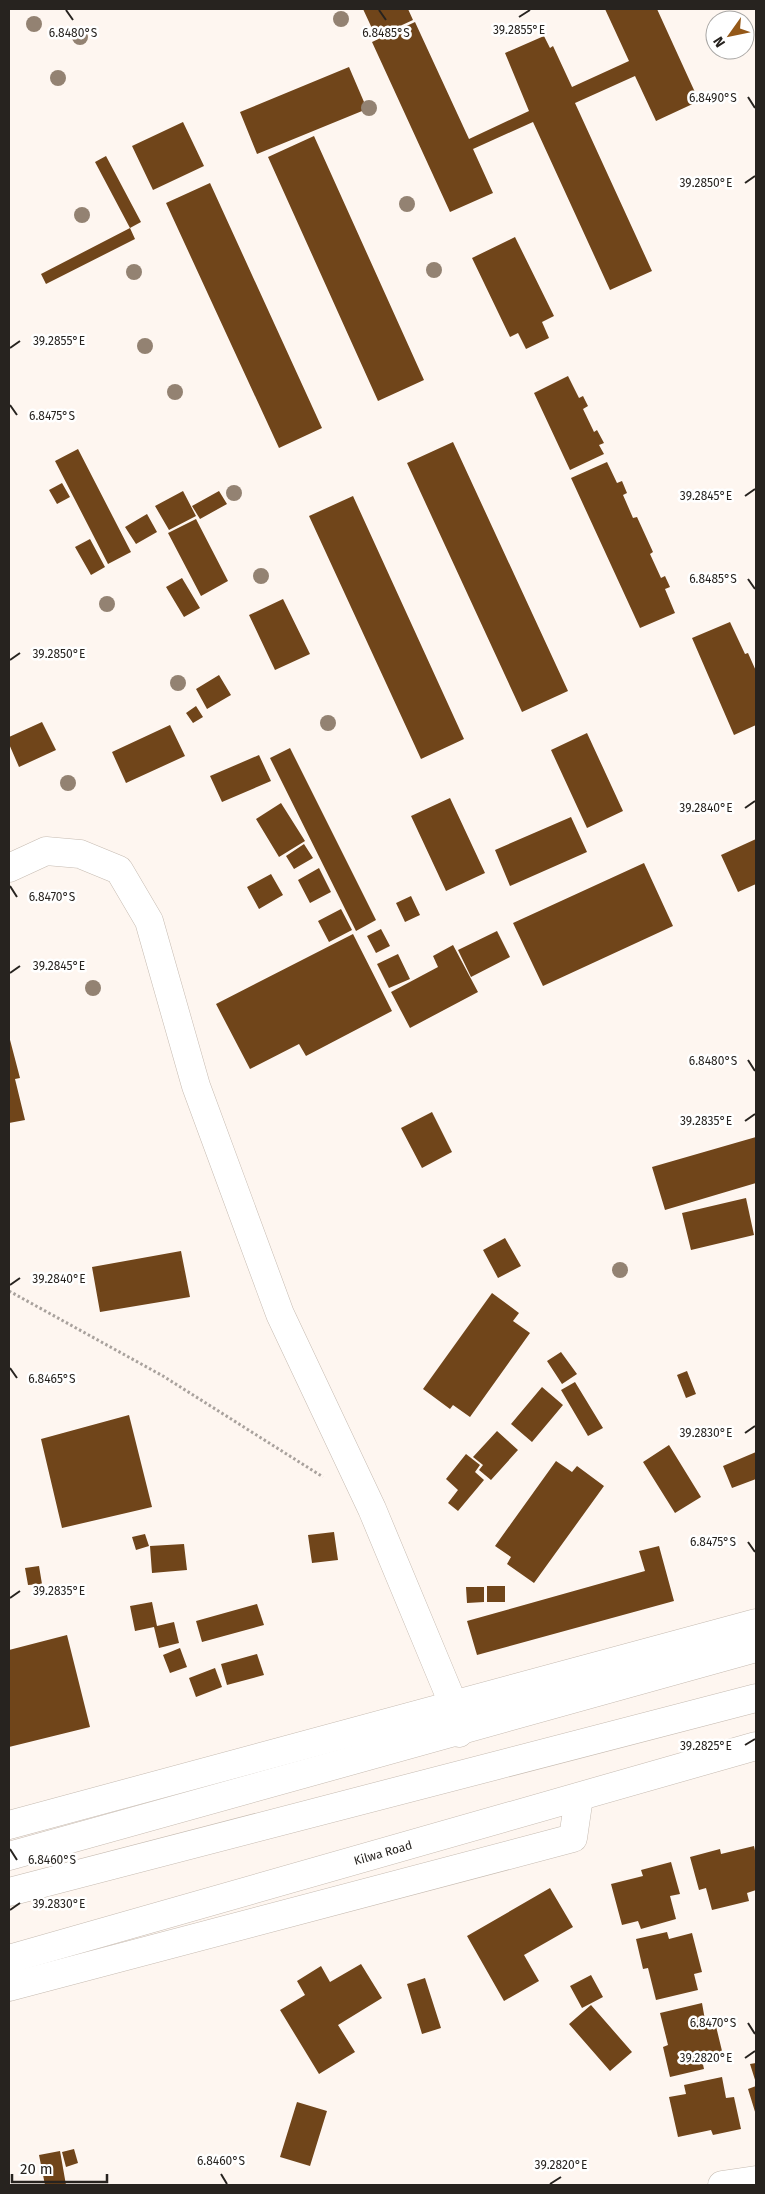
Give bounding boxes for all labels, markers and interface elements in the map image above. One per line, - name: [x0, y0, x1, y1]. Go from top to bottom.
- north arrow: [705, 10, 755, 60]
- text: 39.2855°E: [493, 23, 545, 37]
- text: 6.8480°S: [49, 26, 98, 40]
- text: 6.8485°S: [362, 26, 410, 40]
- text: N: [710, 33, 729, 50]
- text: 6.8490°S: [689, 91, 737, 105]
- text: 39.2850°E: [680, 176, 732, 190]
- text: 39.2855°E: [33, 334, 85, 348]
- text: 6.8475°S: [29, 409, 75, 423]
- text: 39.2845°E: [680, 489, 732, 503]
- text: 6.8485°S: [689, 572, 737, 586]
- text: 39.2850°E: [33, 647, 85, 661]
- text: 39.2840°E: [679, 801, 733, 815]
- text: 6.8470°S: [29, 890, 76, 904]
- text: 39.2845°E: [33, 959, 85, 973]
- text: 6.8480°S: [689, 1054, 738, 1068]
- text: 39.2835°E: [680, 1114, 732, 1128]
- text: 39.2840°E: [32, 1272, 86, 1286]
- text: 6.8465°S: [28, 1372, 76, 1386]
- text: 39.2830°E: [680, 1426, 732, 1440]
- text: 6.8475°S: [690, 1535, 736, 1549]
- text: 39.2835°E: [33, 1584, 85, 1598]
- text: 39.2825°E: [680, 1739, 732, 1753]
- street label: Kilwa Road: [352, 1838, 414, 1868]
- text: 6.8460°S: [28, 1853, 77, 1867]
- text: 39.2830°E: [33, 1897, 85, 1911]
- text: 6.8470°S: [690, 2016, 737, 2030]
- text: 39.2820°E: [680, 2051, 732, 2065]
- scale bar: [12, 2152, 108, 2184]
- text: 6.8460°S: [197, 2154, 246, 2168]
- text: 39.2820°E: [535, 2158, 587, 2172]
- text: 20 m: [20, 2160, 53, 2178]

